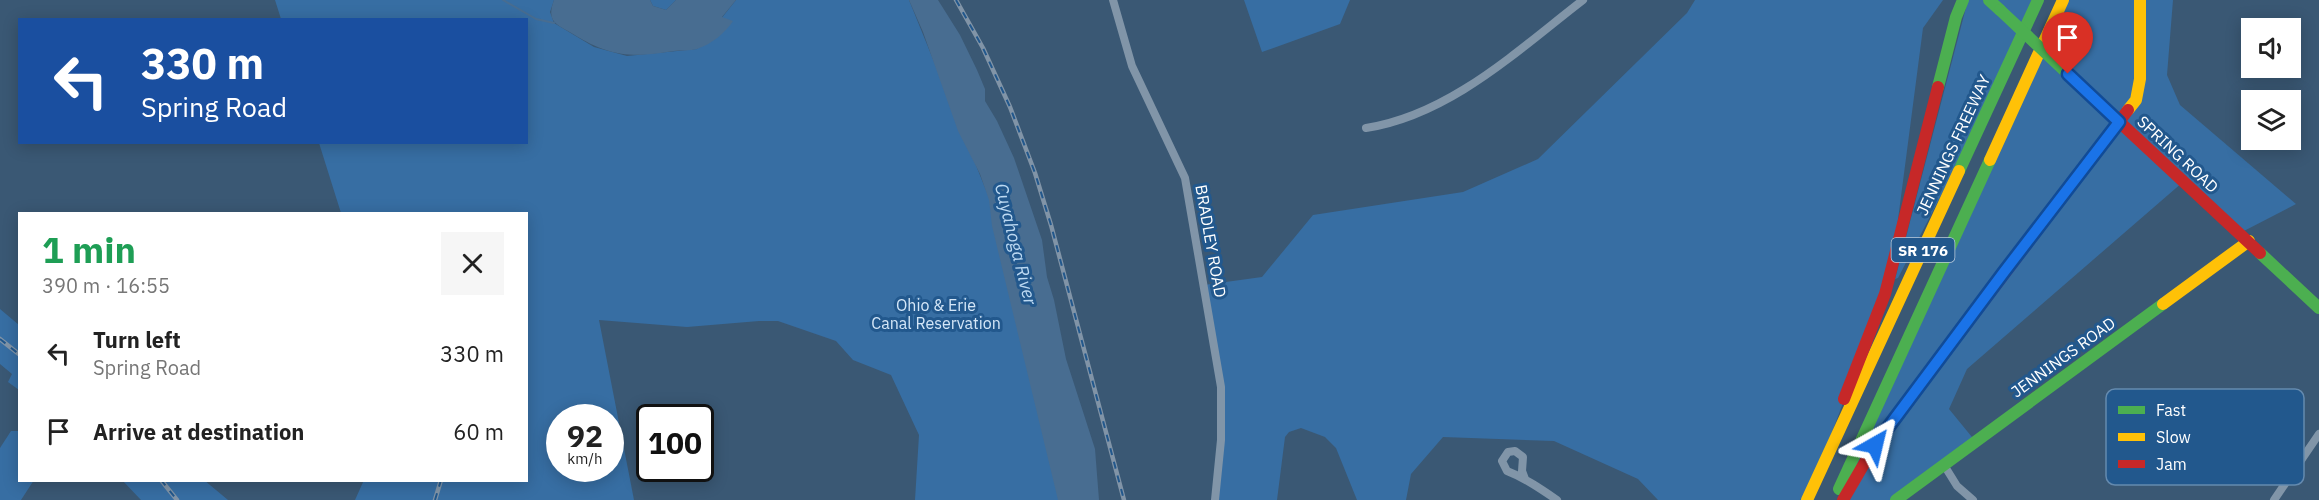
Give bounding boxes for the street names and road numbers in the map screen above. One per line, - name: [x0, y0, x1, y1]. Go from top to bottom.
- street label: JENNINGS FREEWAY: [1912, 71, 1995, 219]
- street label: SPRING ROAD: [2133, 111, 2223, 197]
- street label: BRADLEY ROAD: [1191, 183, 1231, 299]
- road number: SR 176: [1892, 238, 1954, 262]
- street label: JENNINGS ROAD: [2007, 312, 2119, 402]

